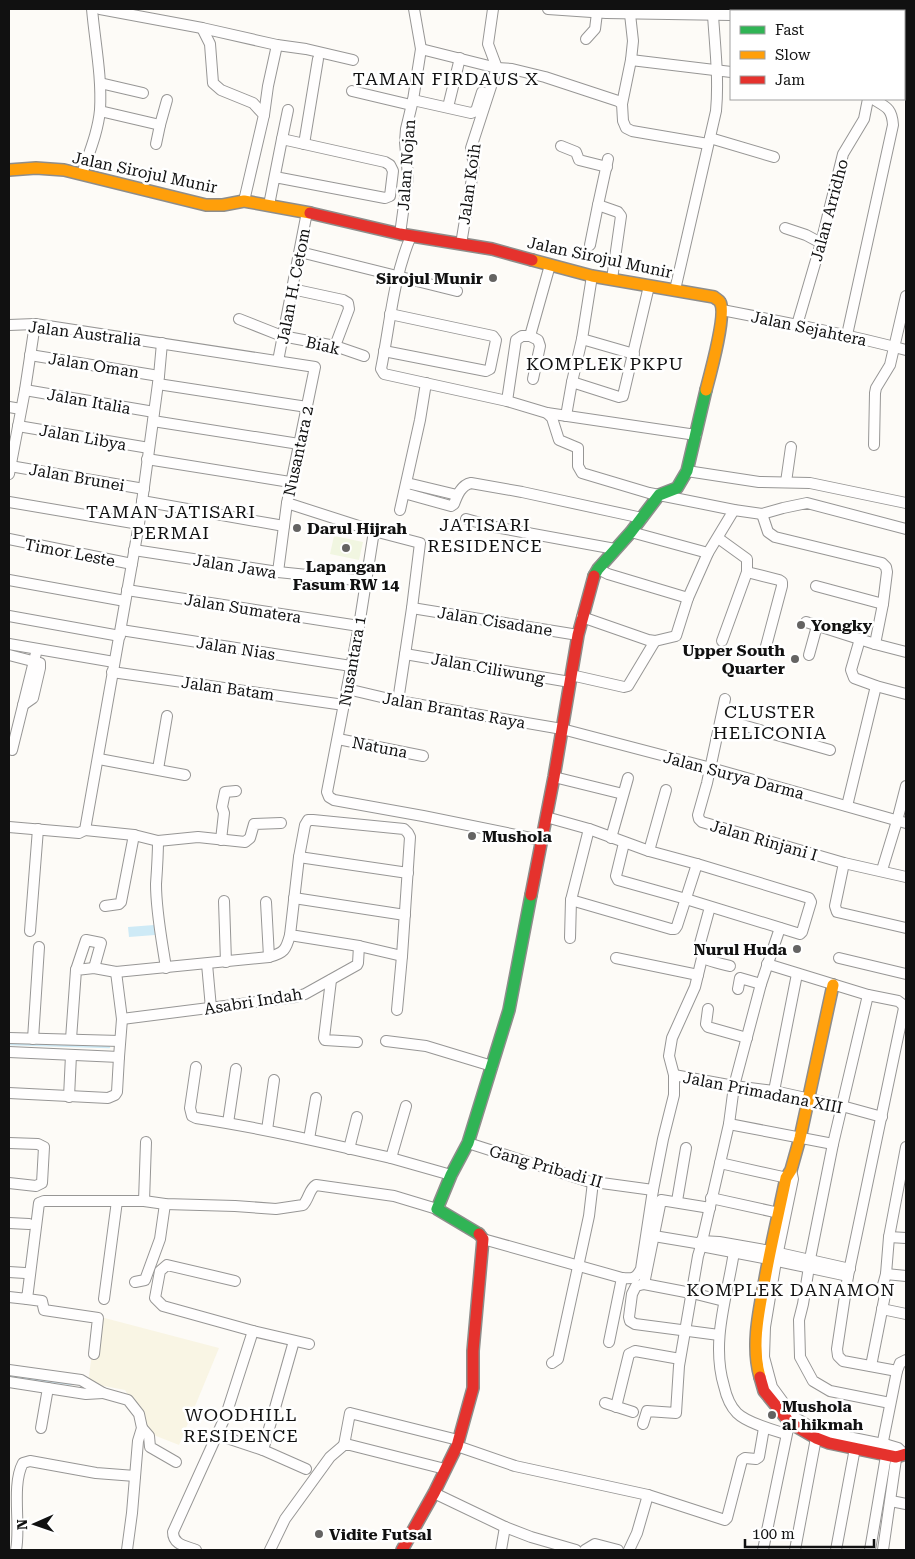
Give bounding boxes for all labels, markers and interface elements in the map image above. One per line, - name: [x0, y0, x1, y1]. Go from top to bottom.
- legend: [730, 10, 905, 100]
- text: Fast: [775, 21, 805, 39]
- text: Slow: [775, 46, 811, 64]
- district label: TAMAN FIRDAUS X: [353, 68, 539, 89]
- text: Jam: [775, 71, 805, 89]
- street label: Jalan Nojan: [394, 119, 419, 211]
- street label: Jalan Koih: [454, 142, 485, 226]
- street label: Jalan Sirojul Munir: [71, 148, 219, 197]
- street label: Jalan Arridho: [807, 157, 852, 263]
- street label: Jalan H. Cetom: [273, 226, 314, 346]
- street label: Jalan Sirojul Munir: [526, 233, 674, 282]
- place label: Sirojul Munir: [376, 269, 483, 288]
- marker: Sirojul Munir: [487, 272, 499, 284]
- street label: Jalan Sejahtera: [749, 307, 869, 350]
- street label: Jalan Australia: [27, 317, 143, 350]
- street label: Biak: [304, 332, 342, 359]
- street label: Jalan Oman: [47, 349, 141, 382]
- district label: KOMPLEK PKPU: [526, 353, 684, 374]
- street label: Jalan Italia: [46, 385, 133, 418]
- street label: Nusantara 2: [280, 404, 317, 498]
- street label: Jalan Libya: [38, 420, 128, 455]
- street label: Jalan Brunei: [28, 460, 126, 495]
- district label: TAMAN JATISARI PERMAI: [86, 501, 256, 543]
- district label: JATISARI RESIDENCE: [427, 514, 543, 556]
- place label: Darul Hijrah: [307, 519, 407, 538]
- marker: Darul Hijrah: [291, 522, 303, 534]
- street label: Timor Leste: [23, 534, 117, 571]
- marker: Lapangan Fasum RW 14: [340, 542, 352, 554]
- street label: Jalan Jawa: [192, 551, 278, 582]
- place label: Lapangan Fasum RW 14: [293, 557, 399, 594]
- street label: Jalan Sumatera: [183, 590, 303, 627]
- street label: Jalan Cisadane: [436, 603, 554, 640]
- street label: Nusantara 1: [335, 614, 370, 708]
- place label: Yongky: [811, 616, 873, 635]
- marker: Yongky: [795, 619, 807, 631]
- street label: Jalan Nias: [195, 633, 277, 664]
- place label: Upper South Quarter: [682, 641, 785, 678]
- street label: Jalan Ciliwung: [430, 649, 547, 688]
- marker: Upper South Quarter: [789, 653, 801, 665]
- street label: Jalan Batam: [180, 673, 276, 704]
- street label: Jalan Brantas Raya: [381, 689, 527, 732]
- district label: CLUSTER HELICONIA: [713, 701, 827, 743]
- street label: Natuna: [351, 733, 410, 762]
- street label: Jalan Surya Darma: [661, 748, 807, 803]
- street label: Jalan Rinjani I: [708, 816, 820, 865]
- place label: Mushola: [482, 827, 552, 846]
- marker: Mushola: [466, 830, 478, 842]
- place label: Nurul Huda: [693, 940, 788, 959]
- marker: Nurul Huda: [791, 943, 803, 955]
- street label: Asabri Indah: [203, 984, 304, 1019]
- street label: Jalan Primadana XIII: [681, 1068, 844, 1117]
- street label: Gang Pribadi II: [487, 1141, 605, 1192]
- district label: KOMPLEK DANAMON: [686, 1279, 896, 1300]
- place label: Mushola al hikmah: [782, 1397, 864, 1434]
- district label: WOODHILL RESIDENCE: [183, 1404, 299, 1446]
- marker: Mushola al hikmah: [766, 1409, 778, 1421]
- north arrow: [10, 1499, 60, 1549]
- scale bar: [745, 1516, 874, 1548]
- text: N: [14, 1519, 30, 1530]
- place label: Vidite Futsal: [329, 1525, 432, 1544]
- text: 100 m: [752, 1525, 795, 1543]
- marker: Vidite Futsal: [313, 1528, 325, 1540]

